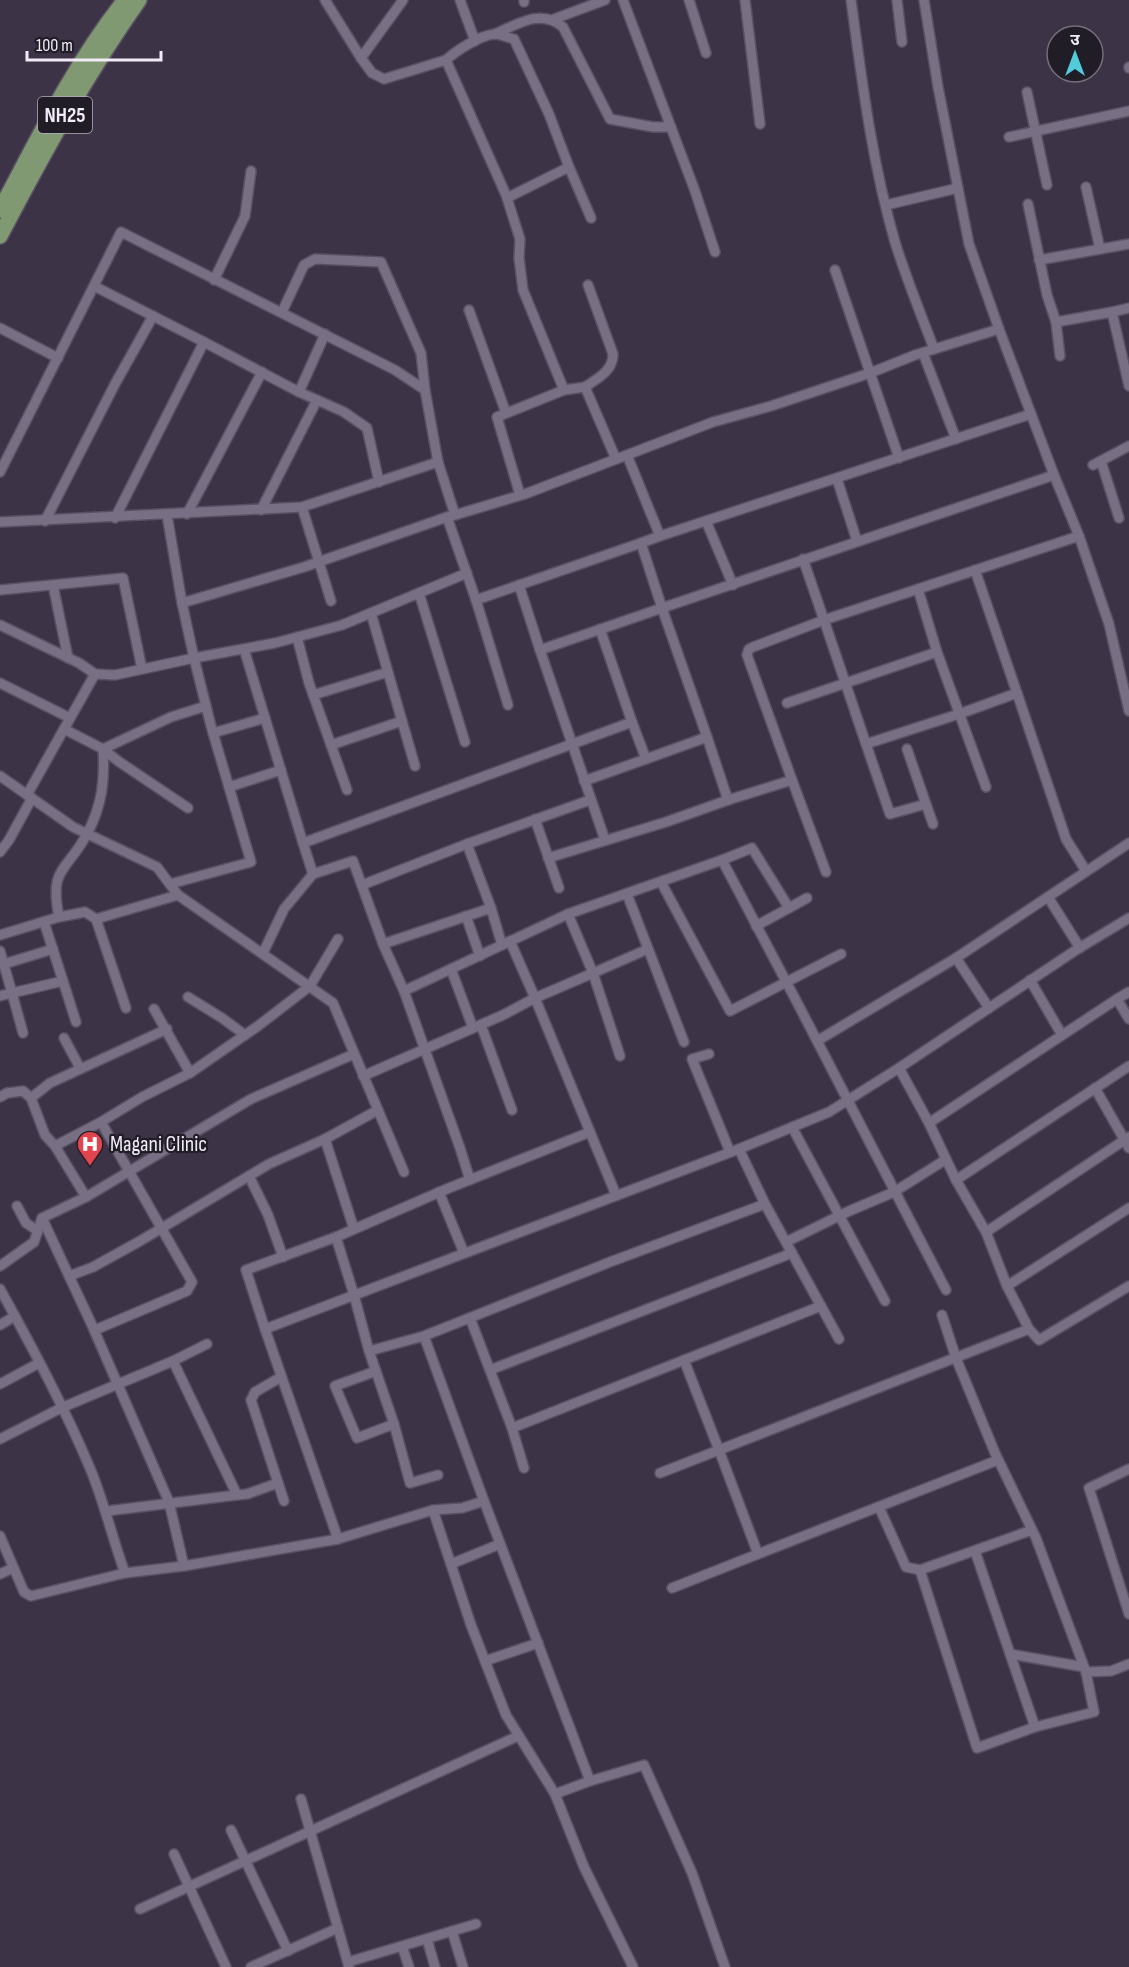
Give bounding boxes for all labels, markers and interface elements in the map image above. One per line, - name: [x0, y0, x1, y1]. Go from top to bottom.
- scale bar: [27, 24, 160, 62]
- north arrow: [1045, 24, 1105, 84]
- text: उ: [1070, 31, 1080, 50]
- text: 100 m: [36, 35, 73, 56]
- road number: NH25: [38, 97, 92, 133]
- hospital icon: Magani Clinic: [75, 1129, 105, 1167]
- place label: Magani Clinic: [110, 1131, 207, 1158]

